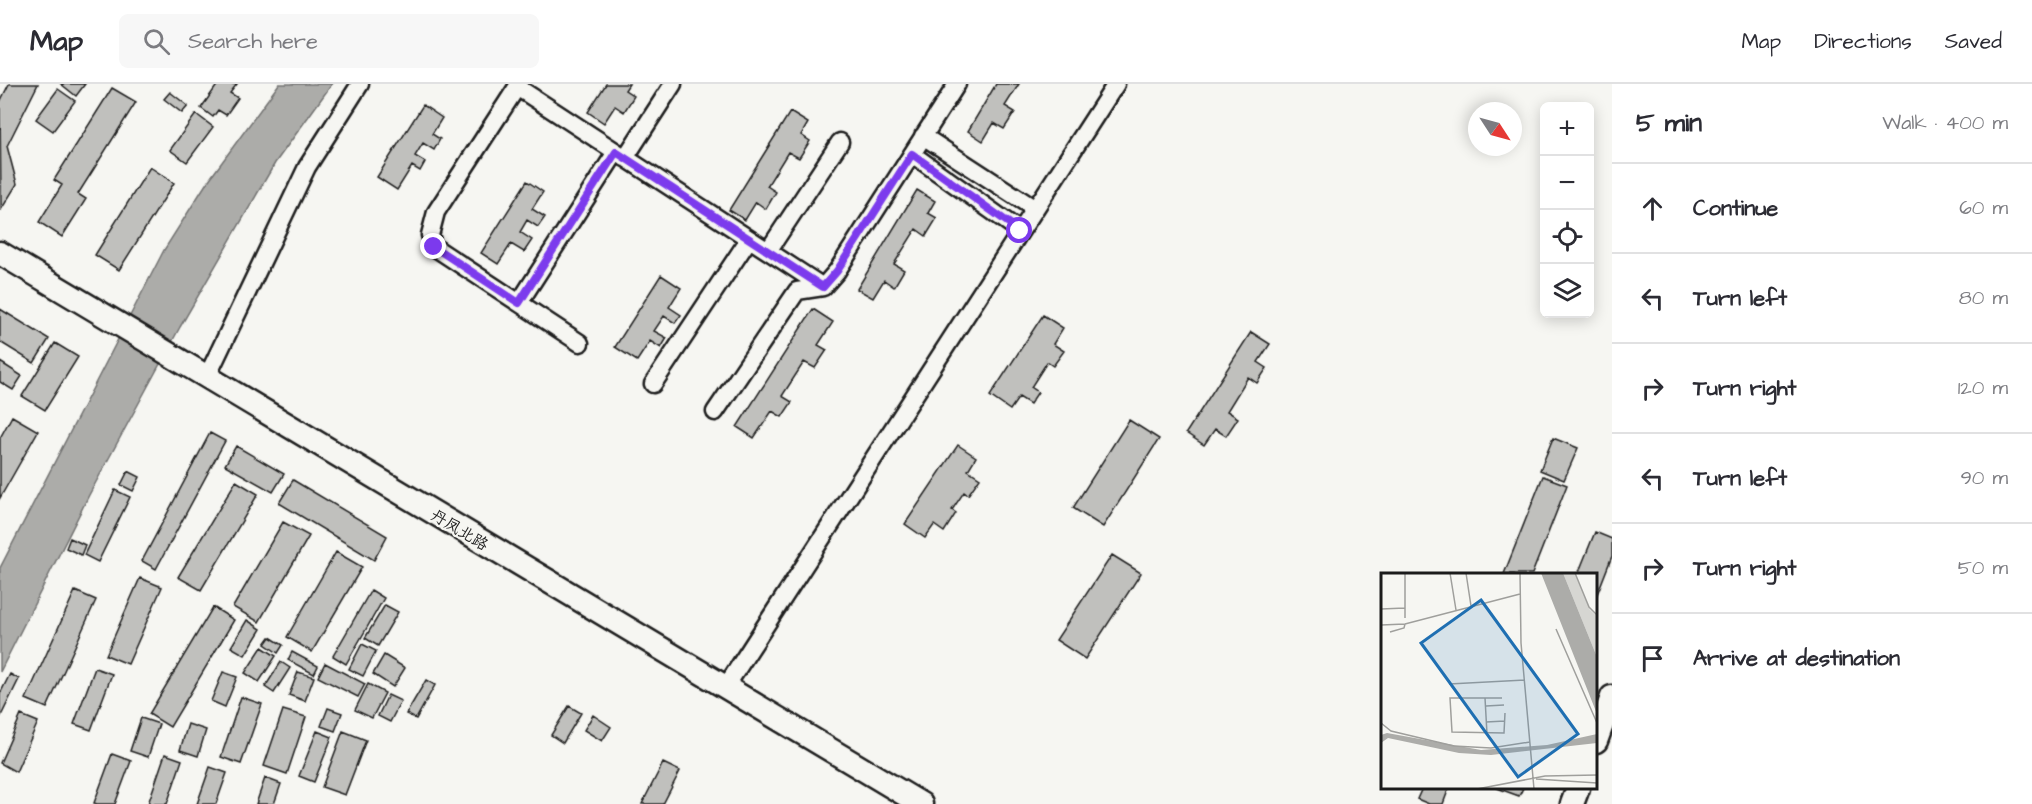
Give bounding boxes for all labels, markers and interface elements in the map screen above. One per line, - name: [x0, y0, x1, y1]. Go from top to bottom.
- search box: [119, 14, 539, 68]
- text: Map: [30, 22, 83, 61]
- icon: search: [140, 25, 173, 58]
- text: Search here: [188, 26, 318, 57]
- text: Map: [1741, 27, 1781, 56]
- text: Directions: [1814, 27, 1912, 56]
- text: Saved: [1945, 27, 2002, 56]
- north arrow: [1468, 102, 1522, 156]
- map controls: [1540, 102, 1594, 318]
- button: +: [1540, 102, 1594, 156]
- text: 5 min: [1636, 105, 1702, 141]
- text: Walk · 400 m: [1882, 109, 2008, 137]
- button: −: [1540, 156, 1594, 210]
- icon: ahead: [1636, 192, 1669, 225]
- text: Continue: [1693, 193, 1778, 224]
- text: 60 m: [1959, 194, 2008, 222]
- button: locate: [1540, 210, 1594, 264]
- route start: [1006, 217, 1032, 243]
- route end: [420, 233, 446, 259]
- button: layers: [1540, 264, 1594, 318]
- icon: left: [1636, 282, 1669, 315]
- text: Turn left: [1693, 283, 1787, 314]
- text: 80 m: [1959, 284, 2008, 312]
- icon: right: [1636, 372, 1669, 405]
- text: Turn right: [1693, 373, 1796, 404]
- text: 120 m: [1958, 374, 2008, 402]
- icon: left: [1636, 462, 1669, 495]
- text: Turn left: [1693, 463, 1787, 494]
- text: 90 m: [1960, 464, 2008, 492]
- street label: 丹凤北路: [426, 504, 493, 556]
- icon: right: [1636, 552, 1669, 585]
- text: Turn right: [1693, 553, 1796, 584]
- text: 50 m: [1958, 554, 2008, 582]
- inset map: [1381, 573, 1597, 789]
- icon: arrive: [1636, 642, 1669, 675]
- text: Arrive at destination: [1693, 643, 1900, 674]

